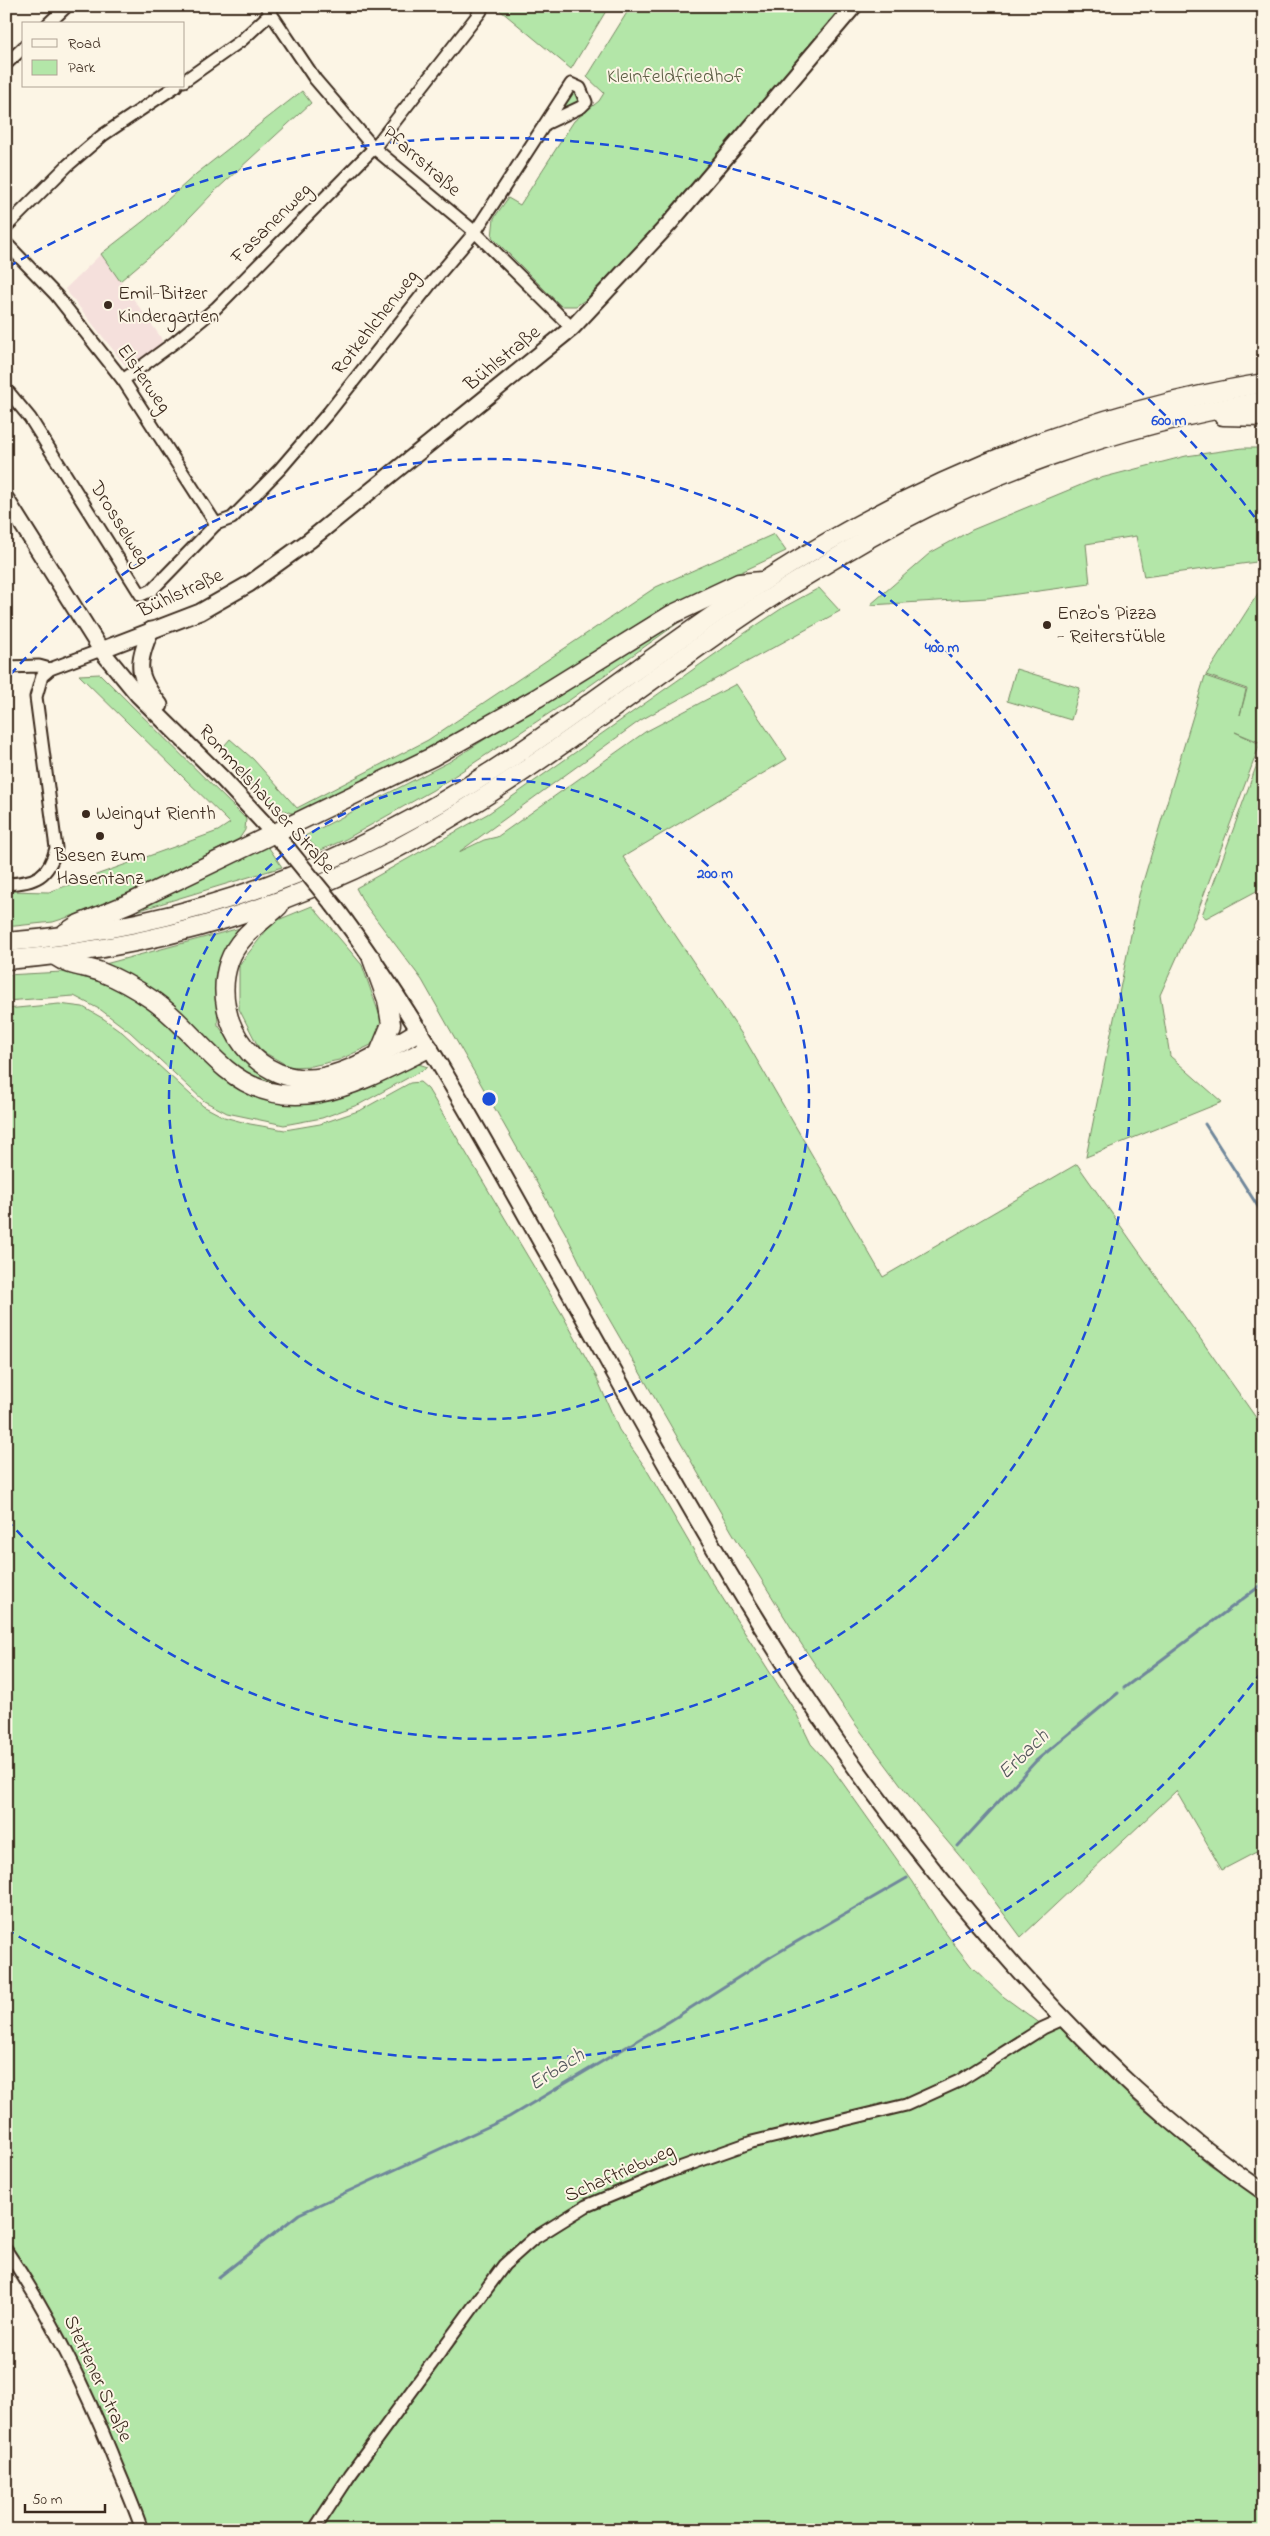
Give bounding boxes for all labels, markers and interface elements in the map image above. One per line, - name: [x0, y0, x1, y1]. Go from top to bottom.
- legend: [22, 22, 185, 88]
- text: Road: [68, 33, 101, 55]
- text: Park: [68, 57, 96, 79]
- park label: Kleinfeldfriedhof: [607, 63, 744, 92]
- street label: Pfarrstraße: [375, 120, 467, 205]
- street label: Fasanenweg: [224, 177, 320, 273]
- street label: Rotkehlchenweg: [325, 264, 427, 383]
- place label: Emil-Bitzer Kindergarten: [118, 280, 219, 333]
- marker: Emil-Bitzer Kindergarten: [102, 299, 114, 311]
- street label: Bühlstraße: [458, 319, 548, 400]
- street label: Elsterweg: [108, 338, 177, 420]
- text: 600 m: [1151, 410, 1187, 432]
- street label: Drosselweg: [80, 475, 156, 573]
- street label: Bühlstraße: [133, 562, 228, 627]
- place label: Enzo's Pizza - Reiterstüble: [1057, 600, 1166, 652]
- marker: Enzo's Pizza - Reiterstüble: [1041, 619, 1053, 631]
- text: 400 m: [924, 637, 960, 659]
- street label: Rommelshauser Straße: [191, 719, 341, 881]
- place label: Weingut Rienth: [96, 800, 216, 830]
- marker: Weingut Rienth: [80, 808, 92, 820]
- marker: Besen zum Hasentanz: [94, 830, 106, 842]
- place label: Besen zum Hasentanz: [53, 842, 146, 894]
- text: 200 m: [696, 863, 733, 885]
- centre of rings: [480, 1090, 498, 1108]
- water label: Erbach: [992, 1722, 1057, 1787]
- water label: Erbach: [523, 2041, 592, 2099]
- street label: Schaftriebweg: [560, 2137, 680, 2212]
- street label: Stettener Straße: [55, 2311, 139, 2447]
- scale bar: [25, 2481, 105, 2513]
- text: 50 m: [32, 2489, 63, 2511]

